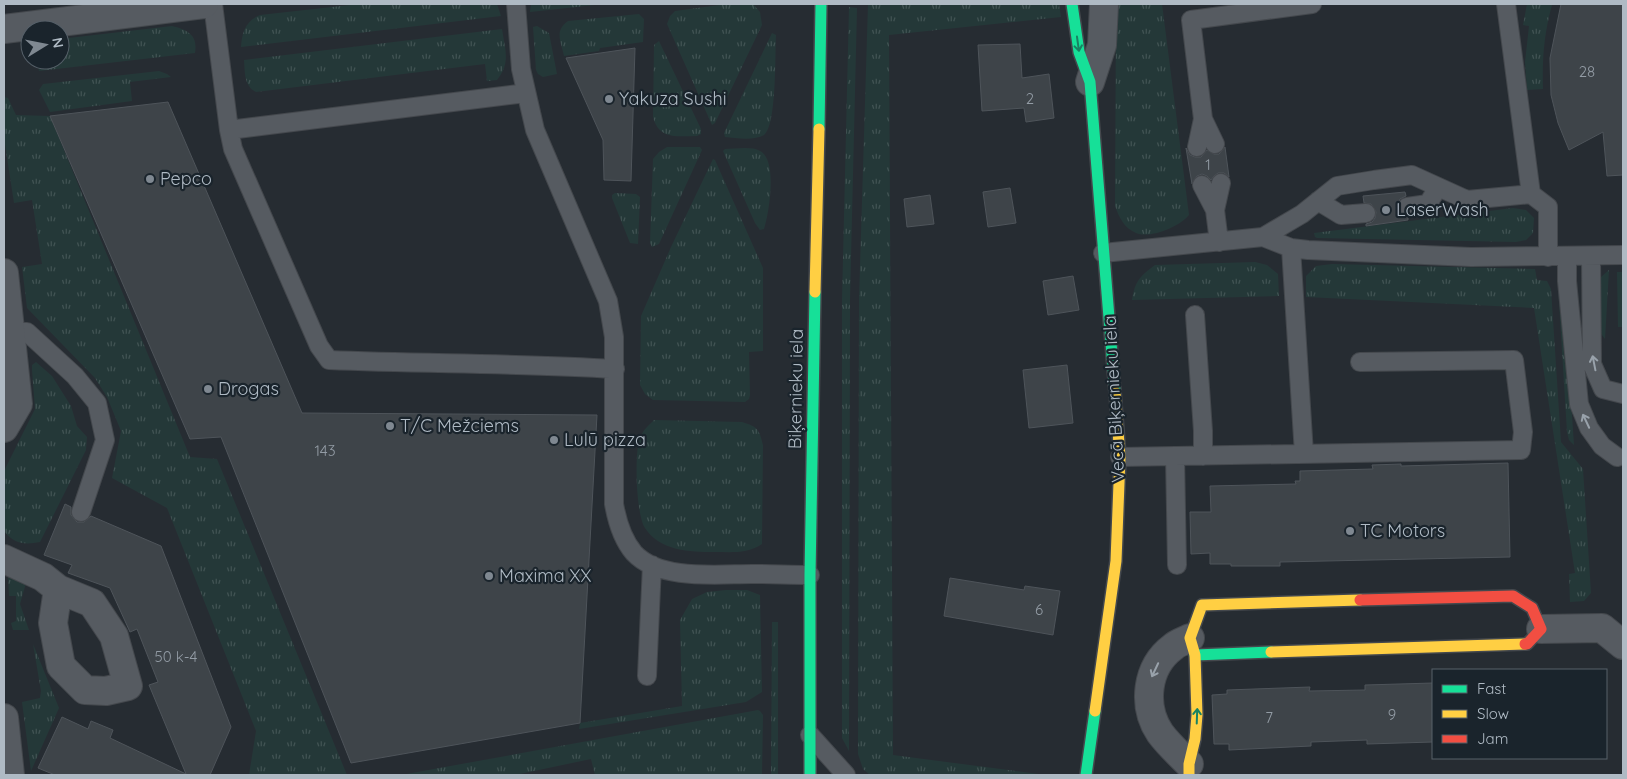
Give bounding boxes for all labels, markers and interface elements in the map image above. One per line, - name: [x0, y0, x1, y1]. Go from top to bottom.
- north arrow: [20, 20, 70, 70]
- one-way arrow: [1073, 35, 1083, 51]
- text: N: [48, 36, 68, 49]
- house number: 28: [1579, 62, 1595, 81]
- place label: Yakuza Sushi: [619, 87, 727, 110]
- house number: 2: [1026, 89, 1034, 108]
- marker: Yakuza Sushi: [603, 93, 615, 105]
- house number: 1: [1205, 155, 1211, 174]
- place label: Pepco: [160, 167, 212, 190]
- marker: Pepco: [144, 173, 156, 185]
- place label: LaserWash: [1396, 198, 1489, 221]
- marker: LaserWash: [1380, 204, 1392, 216]
- street label: Vecā Biķernieku iela: [1098, 315, 1129, 483]
- street label: Biķernieku iela: [783, 329, 808, 449]
- one-way arrow: [1588, 355, 1598, 371]
- place label: Drogas: [218, 377, 279, 400]
- marker: Drogas: [202, 383, 214, 395]
- place label: T/C Mežciems: [400, 414, 519, 437]
- one-way arrow: [1581, 414, 1591, 429]
- marker: T/C Mežciems: [384, 420, 396, 432]
- place label: Lulū pizza: [564, 428, 646, 451]
- marker: Lulū pizza: [548, 434, 560, 446]
- house number: 143: [314, 441, 336, 460]
- place label: TC Motors: [1360, 519, 1445, 542]
- marker: TC Motors: [1344, 525, 1356, 537]
- place label: Maxima XX: [499, 564, 592, 587]
- marker: Maxima XX: [483, 570, 495, 582]
- house number: 6: [1035, 600, 1043, 619]
- house number: 50 k-4: [155, 647, 198, 666]
- one-way arrow: [1149, 662, 1159, 677]
- legend: [1432, 669, 1607, 759]
- text: Fast: [1477, 679, 1506, 698]
- text: Slow: [1477, 704, 1509, 723]
- house number: 9: [1388, 705, 1396, 724]
- one-way arrow: [1192, 708, 1201, 724]
- house number: 7: [1265, 708, 1273, 727]
- text: Jam: [1477, 729, 1508, 748]

